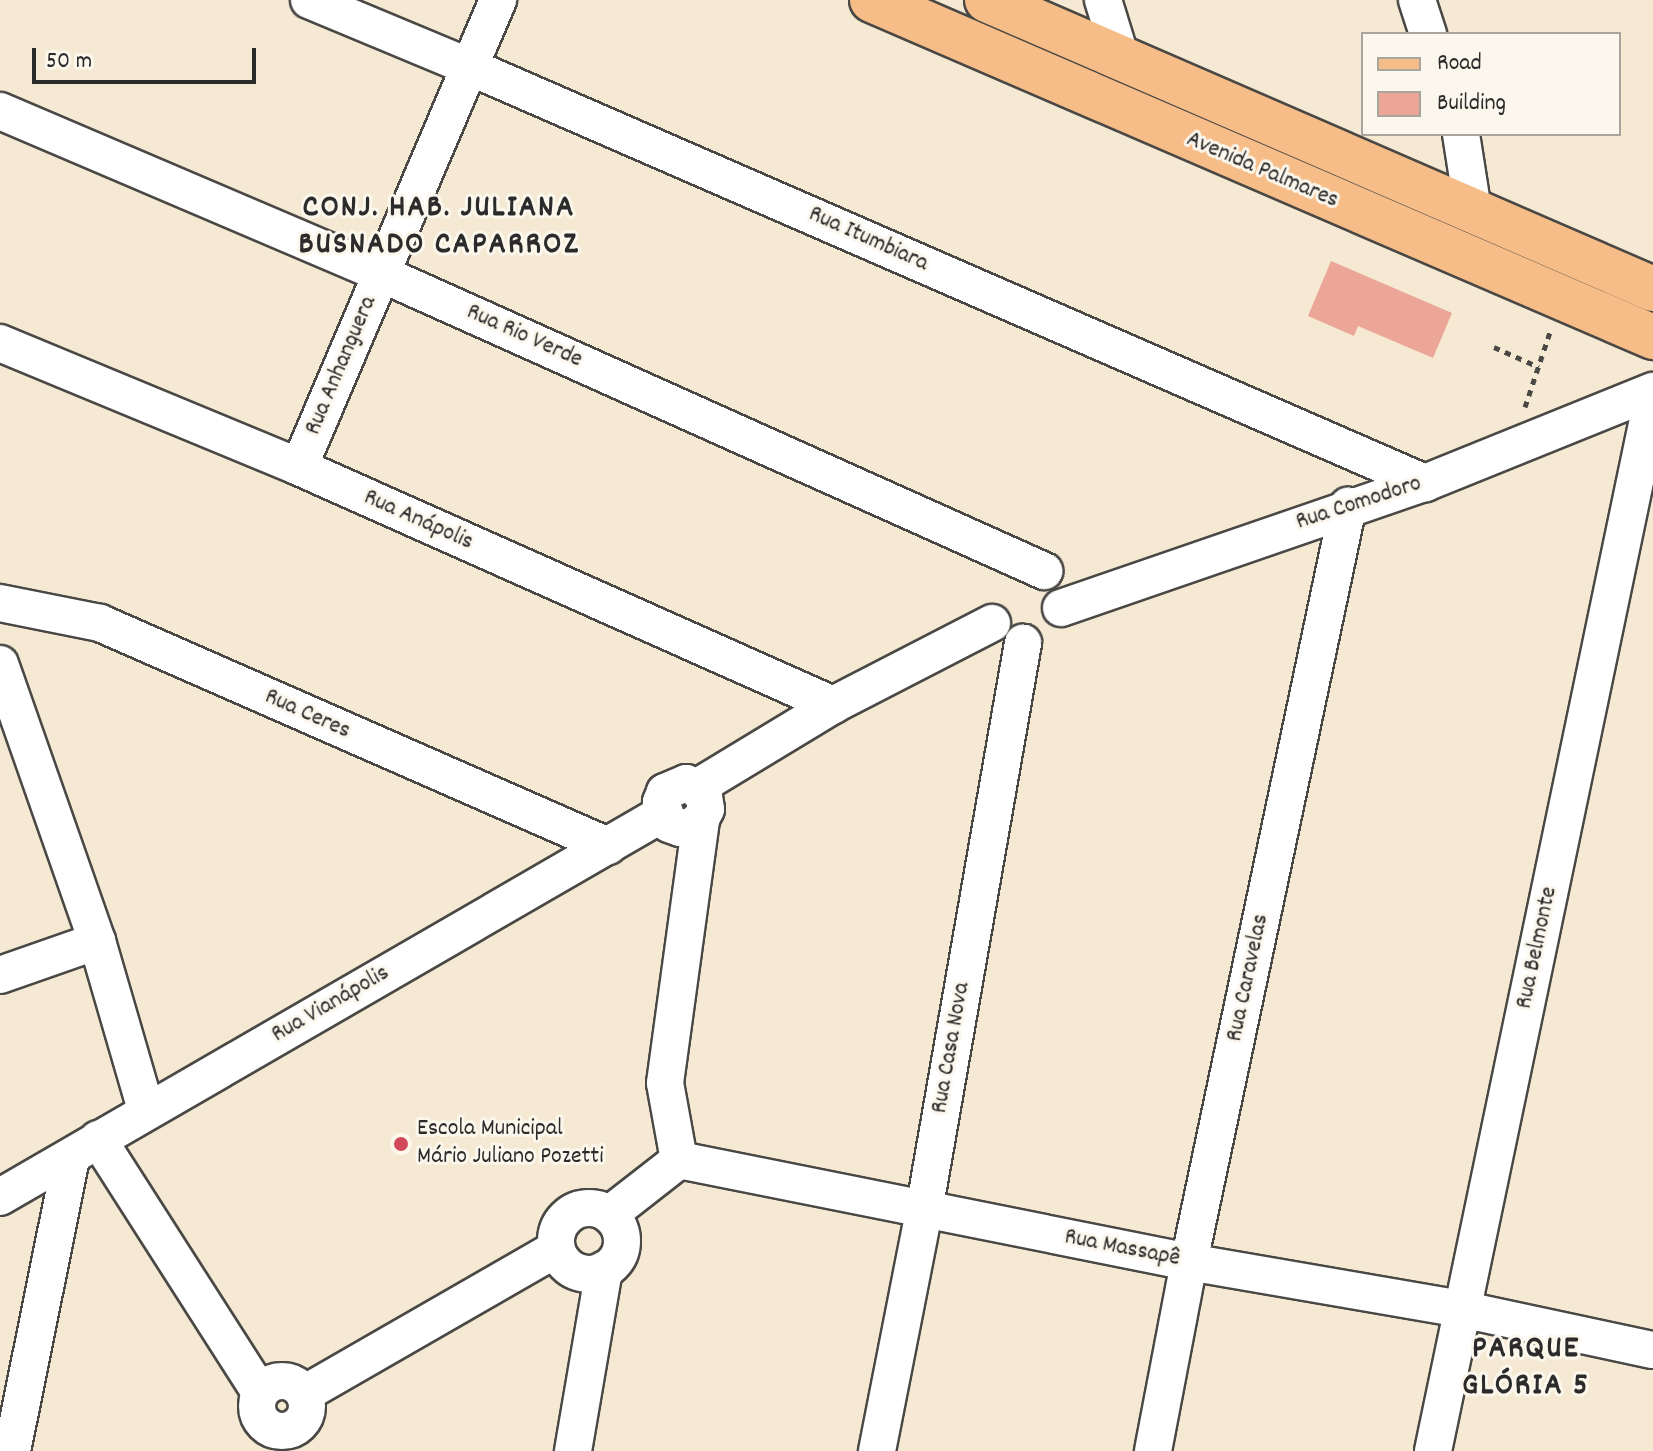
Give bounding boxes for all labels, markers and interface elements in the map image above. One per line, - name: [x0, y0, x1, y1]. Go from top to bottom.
- scale bar: [36, 32, 260, 82]
- legend: [1361, 32, 1621, 136]
- text: 50 m: [46, 45, 92, 79]
- text: Road: [1437, 47, 1482, 81]
- text: Building: [1437, 87, 1506, 121]
- street label: Avenida Palmares: [1182, 126, 1342, 216]
- district label: CONJ. HAB. JULIANA BUSNADO CAPARROZ: [298, 191, 580, 266]
- street label: Rua Itumbiara: [804, 201, 932, 279]
- street label: Rua Anhanguera: [300, 292, 384, 440]
- street label: Rua Rio Verde: [462, 299, 586, 375]
- street label: Rua Comodoro: [1293, 470, 1425, 538]
- street label: Rua Anápolis: [359, 484, 477, 558]
- street label: Rua Ceres: [260, 683, 354, 747]
- street label: Rua Belmonte: [1511, 884, 1565, 1012]
- street label: Rua Caravelas: [1221, 912, 1277, 1044]
- street label: Rua Vianápolis: [267, 960, 395, 1050]
- street label: Rua Casa Nova: [926, 980, 978, 1116]
- place label: Escola Municipal Mário Juliano Pozetti: [417, 1116, 604, 1172]
- marker: Escola Municipal Mário Juliano Pozetti: [392, 1135, 410, 1153]
- street label: Rua Massapê: [1062, 1224, 1182, 1274]
- district label: PARQUE GLÓRIA 5: [1462, 1332, 1590, 1407]

